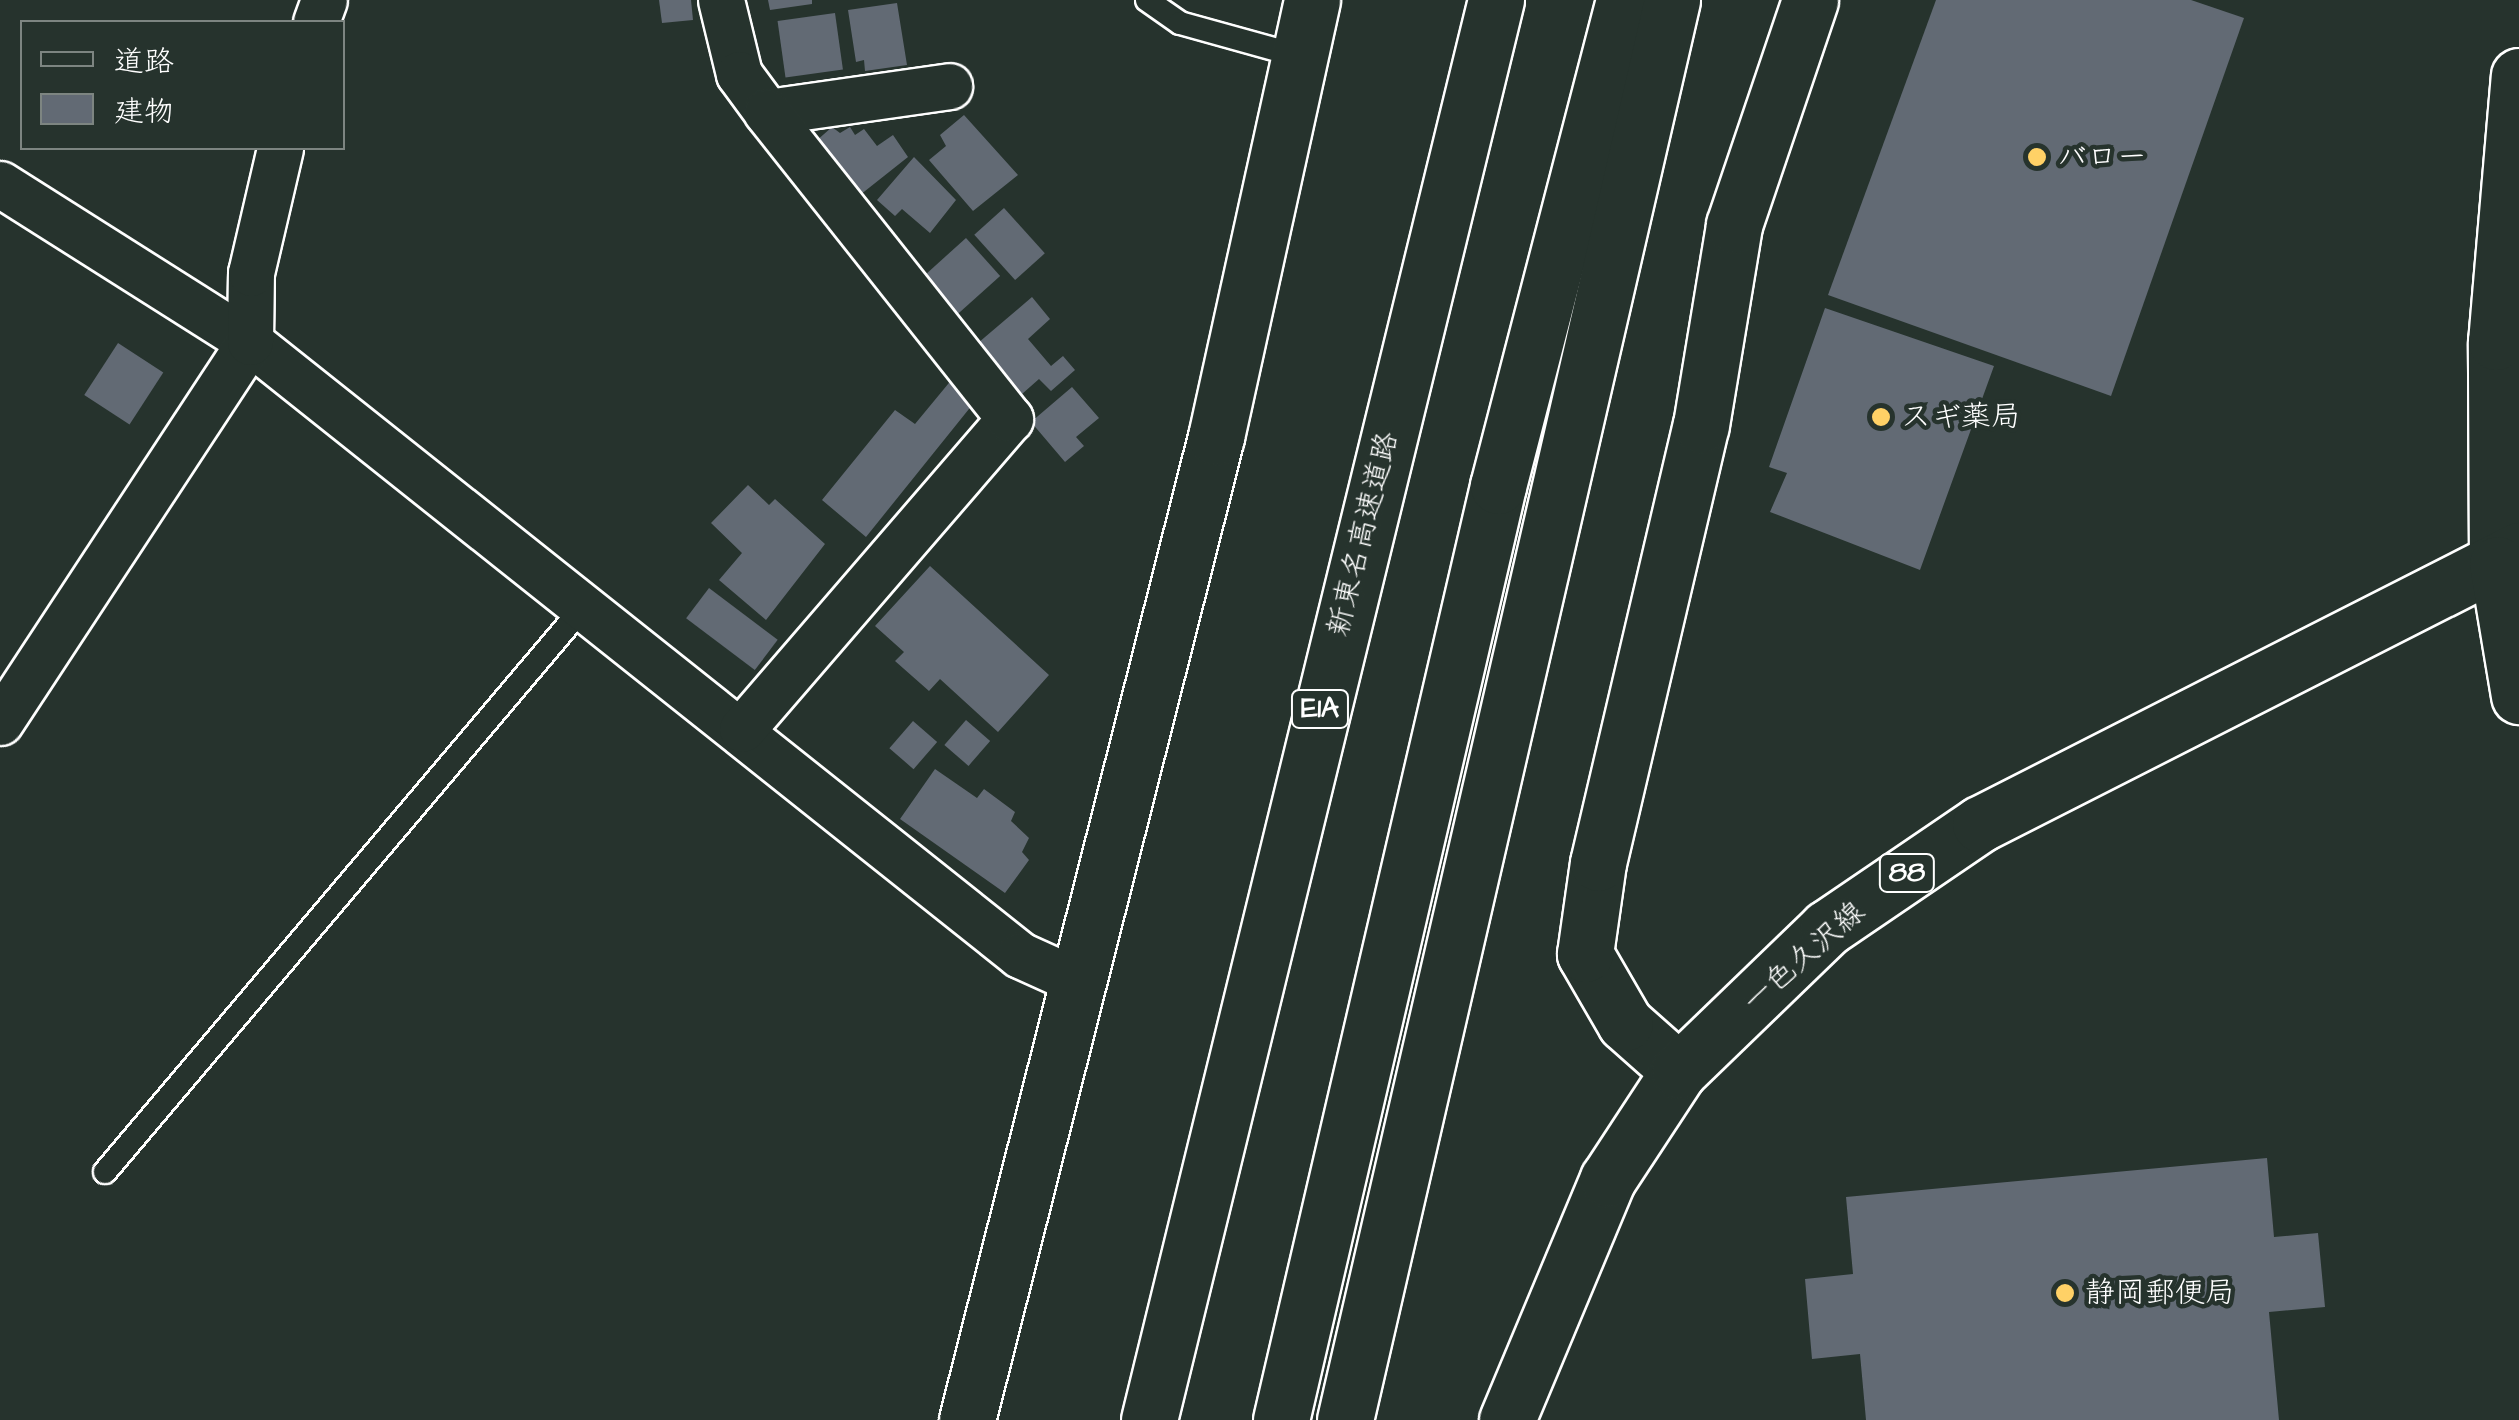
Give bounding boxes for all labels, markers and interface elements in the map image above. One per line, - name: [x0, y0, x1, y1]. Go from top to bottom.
- legend: [20, 20, 345, 150]
- text: 道路: [114, 41, 174, 83]
- text: 建物: [114, 91, 174, 133]
- place label: バロー: [2057, 139, 2147, 175]
- marker: バロー: [2026, 146, 2048, 168]
- place label: スギ薬局: [1901, 399, 2021, 435]
- marker: スギ薬局: [1870, 406, 1892, 428]
- street label: 新東名高速道路: [1320, 428, 1406, 640]
- road number: E1A: [1290, 686, 1350, 732]
- road number: 88: [1877, 850, 1937, 896]
- street label: 一色久沢線: [1736, 894, 1872, 1020]
- place label: 静岡郵便局: [2085, 1275, 2235, 1311]
- marker: 静岡郵便局: [2054, 1282, 2076, 1304]

